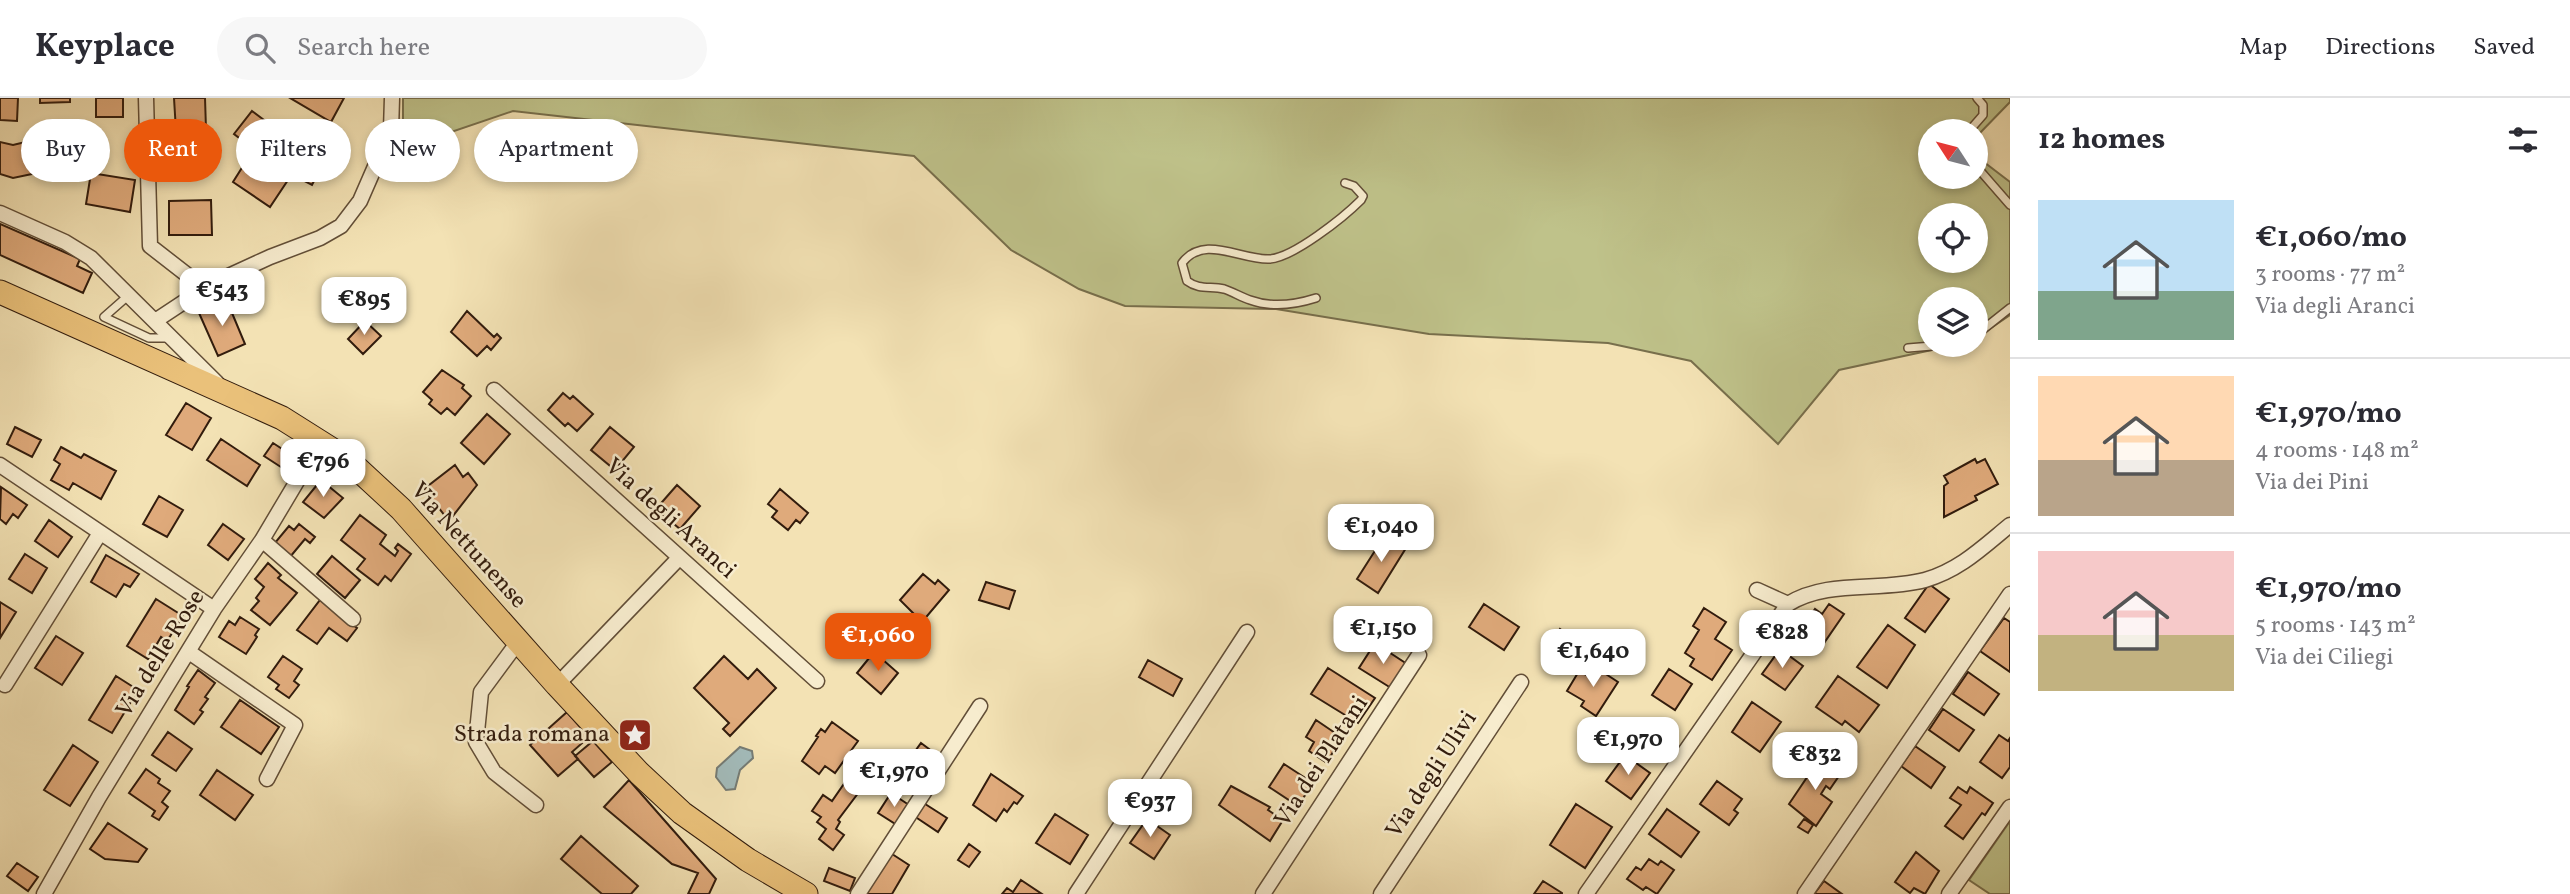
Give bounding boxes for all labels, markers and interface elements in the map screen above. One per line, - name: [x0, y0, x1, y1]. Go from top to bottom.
- search box: [217, 17, 707, 80]
- text: Keyplace: [35, 25, 175, 71]
- icon: search: [241, 29, 279, 67]
- text: Search here: [297, 30, 430, 66]
- text: Map: [2239, 31, 2287, 65]
- text: Directions: [2325, 31, 2435, 65]
- text: Saved: [2473, 31, 2535, 65]
- chip: Buy: [21, 119, 110, 182]
- chip: Rent: [124, 119, 222, 182]
- chip: Filters: [236, 119, 351, 182]
- chip: New: [365, 119, 460, 182]
- chip: Apartment: [474, 119, 638, 182]
- north arrow: [1918, 119, 1988, 189]
- map controls: [1918, 119, 1988, 357]
- text: 12 homes: [2038, 119, 2165, 161]
- icon: filters: [2504, 121, 2542, 159]
- button: locate: [1918, 203, 1988, 273]
- text: €1,060/mo: [2255, 217, 2407, 259]
- icon: home: [2094, 228, 2178, 312]
- text: 3 rooms · 77 m²: [2255, 259, 2405, 291]
- pin: €543: [181, 268, 263, 328]
- text: €543: [196, 275, 248, 307]
- pin: €895: [323, 278, 405, 337]
- text: €895: [337, 284, 391, 316]
- button: layers: [1918, 287, 1988, 357]
- text: Via degli Aranci: [2255, 291, 2415, 323]
- text: €1,970/mo: [2255, 393, 2402, 435]
- icon: home: [2094, 404, 2178, 488]
- text: 4 rooms · 148 m²: [2255, 435, 2419, 467]
- pin: €796: [282, 440, 364, 499]
- text: €796: [296, 446, 350, 478]
- street label: Via degli Aranci: [597, 451, 743, 587]
- text: Via dei Pini: [2255, 467, 2369, 499]
- street label: Via Nettunense: [402, 475, 534, 617]
- pin: €1,040: [1324, 504, 1438, 564]
- text: €1,040: [1344, 511, 1418, 543]
- text: €1,970/mo: [2255, 568, 2402, 610]
- icon: home: [2094, 579, 2178, 663]
- street label: Via delle Rose: [108, 583, 214, 725]
- pin: €1,150: [1326, 606, 1440, 666]
- pin: €828: [1741, 610, 1823, 670]
- text: 5 rooms · 143 m²: [2255, 610, 2416, 642]
- text: €1,150: [1349, 613, 1417, 645]
- pin: €1,060: [821, 614, 935, 673]
- text: €828: [1755, 617, 1809, 649]
- text: €1,060: [841, 620, 915, 652]
- pin: €1,640: [1536, 630, 1650, 689]
- text: €1,640: [1557, 636, 1629, 668]
- text: Via dei Ciliegi: [2255, 642, 2393, 674]
- street label: Via dei Platani: [1267, 689, 1377, 835]
- street label: Via degli Ulivi: [1378, 704, 1486, 846]
- place icon: Strada romana: [616, 716, 654, 754]
- place label: Strada romana: [454, 718, 610, 752]
- pin: €1,970: [1571, 718, 1685, 777]
- text: €1,970: [1593, 724, 1663, 756]
- pin: €832: [1774, 732, 1856, 792]
- text: €832: [1788, 739, 1842, 771]
- pin: €1,970: [837, 750, 951, 809]
- text: €1,970: [859, 756, 929, 788]
- pin: €937: [1109, 780, 1191, 839]
- text: €937: [1124, 786, 1176, 818]

